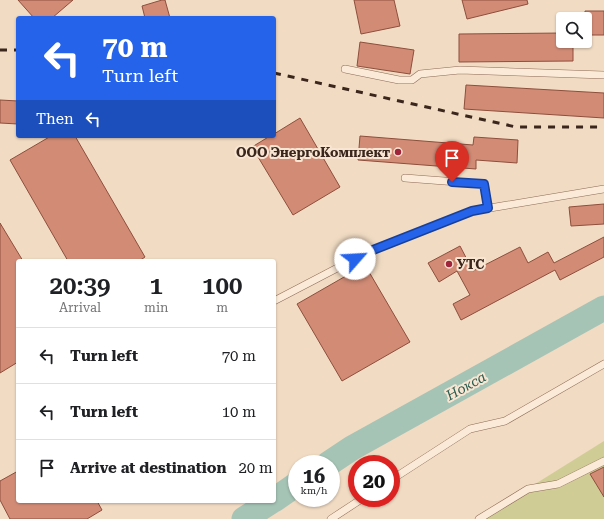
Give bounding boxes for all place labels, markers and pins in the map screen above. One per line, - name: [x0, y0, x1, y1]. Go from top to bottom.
- pin: [435, 141, 469, 182]
- place label: ООО ЭнергоКомплект: [236, 145, 390, 160]
- marker: ООО ЭнергоКомплект: [393, 147, 403, 157]
- place label: УТС: [457, 257, 484, 272]
- marker: УТС: [444, 259, 454, 269]

